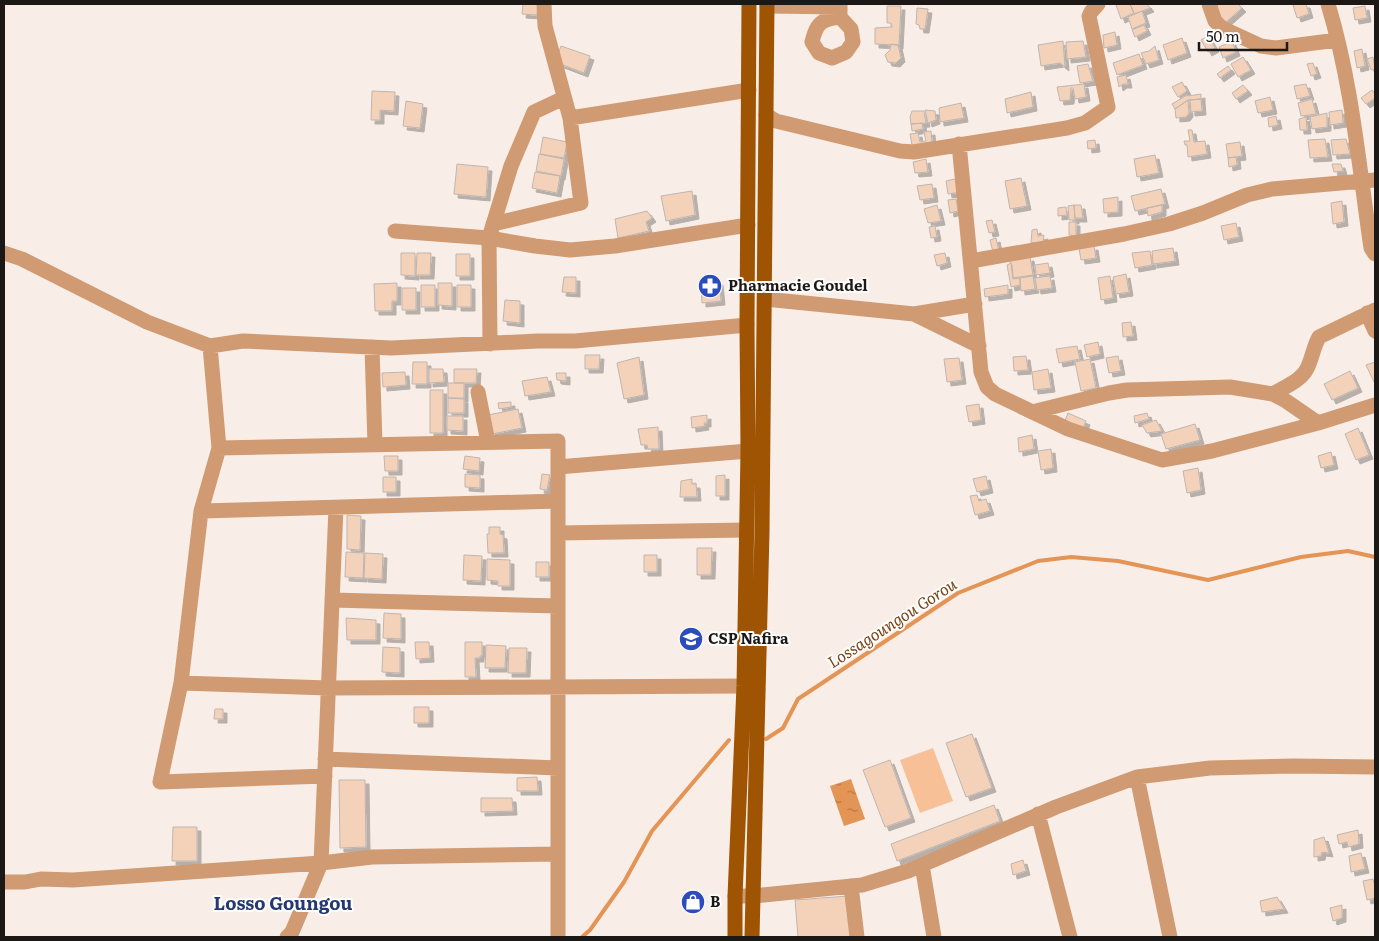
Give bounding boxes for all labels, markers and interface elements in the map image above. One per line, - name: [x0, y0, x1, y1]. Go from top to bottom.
- scale bar: [1199, 20, 1286, 52]
- text: 50 m: [1206, 24, 1240, 47]
- pharmacy icon: Pharmacie Goudel: [697, 273, 723, 299]
- place label: Pharmacie Goudel: [728, 273, 868, 296]
- water label: Lossagoungou Gorou: [822, 571, 961, 673]
- school or university icon: CSP Nafira: [678, 626, 704, 652]
- place label: CSP Nafira: [708, 626, 789, 649]
- district label: Losso Goungou: [214, 889, 352, 916]
- shop icon: B: [680, 889, 706, 915]
- place label: B: [710, 889, 720, 912]

